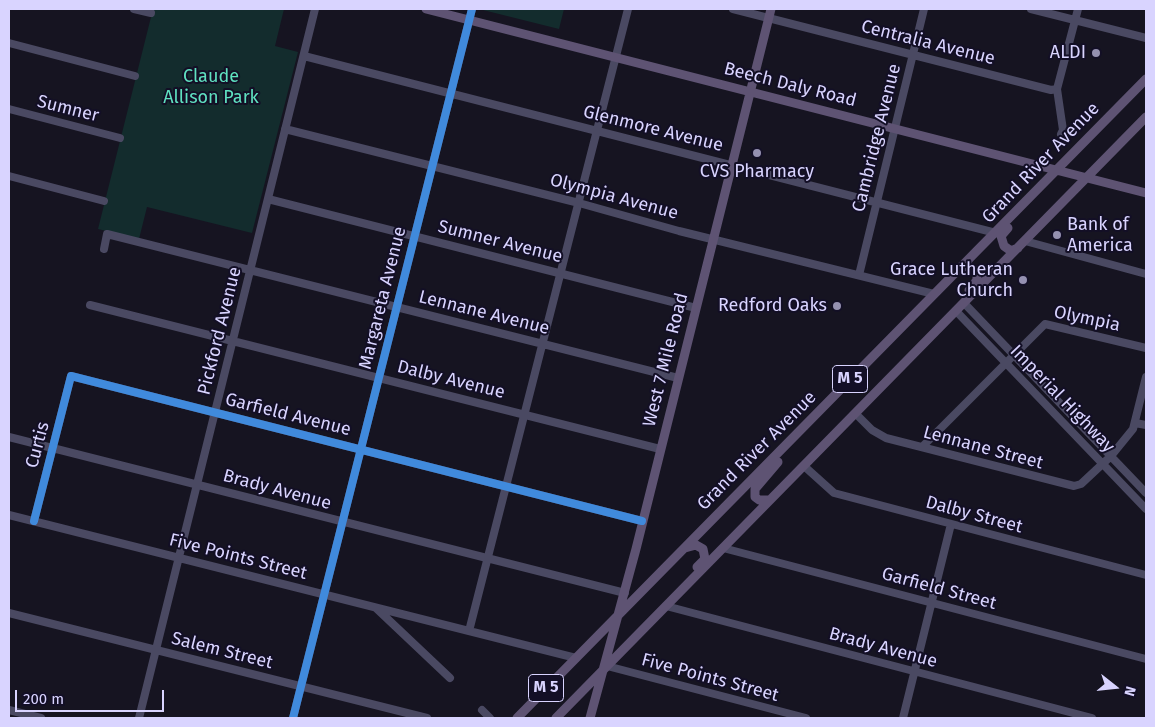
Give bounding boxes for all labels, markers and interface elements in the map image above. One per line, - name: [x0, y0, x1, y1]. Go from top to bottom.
- street label: Centralia Avenue: [859, 16, 997, 70]
- place label: ALDI: [1050, 42, 1086, 64]
- marker: ALDI: [1090, 47, 1102, 59]
- street label: Beech Daly Road: [722, 58, 858, 112]
- street label: Cambridge Avenue: [848, 62, 906, 214]
- park label: Claude Allison Park: [163, 66, 259, 108]
- street label: Sumner: [35, 91, 101, 127]
- street label: Grand River Avenue: [978, 98, 1104, 228]
- street label: Glenmore Avenue: [581, 101, 725, 157]
- marker: CVS Pharmacy: [751, 147, 763, 159]
- place label: CVS Pharmacy: [700, 161, 814, 183]
- street label: Olympia Avenue: [548, 169, 680, 225]
- place label: Bank of America: [1067, 214, 1133, 256]
- street label: Sumner Avenue: [436, 216, 564, 268]
- street label: Margareta Avenue: [355, 224, 411, 372]
- marker: Bank of America: [1051, 229, 1063, 241]
- place label: Grace Lutheran Church: [890, 259, 1013, 302]
- street label: Pickford Avenue: [194, 265, 246, 397]
- marker: Grace Lutheran Church: [1017, 274, 1029, 286]
- street label: Lennane Avenue: [416, 286, 552, 340]
- street label: West 7 Mile Road: [639, 291, 693, 429]
- place label: Redford Oaks: [718, 295, 827, 317]
- marker: Redford Oaks: [831, 300, 843, 312]
- street label: Olympia: [1052, 301, 1122, 337]
- street label: Imperial Highway: [1005, 341, 1119, 457]
- street label: Dalby Avenue: [395, 356, 507, 404]
- road number: M 5: [832, 366, 868, 392]
- street label: Grand River Avenue: [693, 387, 821, 515]
- street label: Garfield Avenue: [223, 389, 353, 441]
- street label: Curtis: [21, 419, 55, 471]
- street label: Lennane Street: [921, 422, 1045, 474]
- street label: Brady Avenue: [221, 465, 333, 515]
- street label: Dalby Street: [923, 492, 1025, 538]
- street label: Five Points Street: [167, 529, 309, 585]
- street label: Garfield Street: [879, 563, 999, 615]
- street label: Brady Avenue: [827, 623, 939, 673]
- street label: Salem Street: [169, 628, 275, 674]
- street label: Five Points Street: [639, 649, 781, 707]
- north arrow: [1090, 662, 1140, 712]
- road number: M 5: [528, 674, 564, 701]
- scale bar: [18, 680, 166, 712]
- text: N: [1120, 684, 1139, 698]
- text: 200 m: [23, 690, 64, 708]

